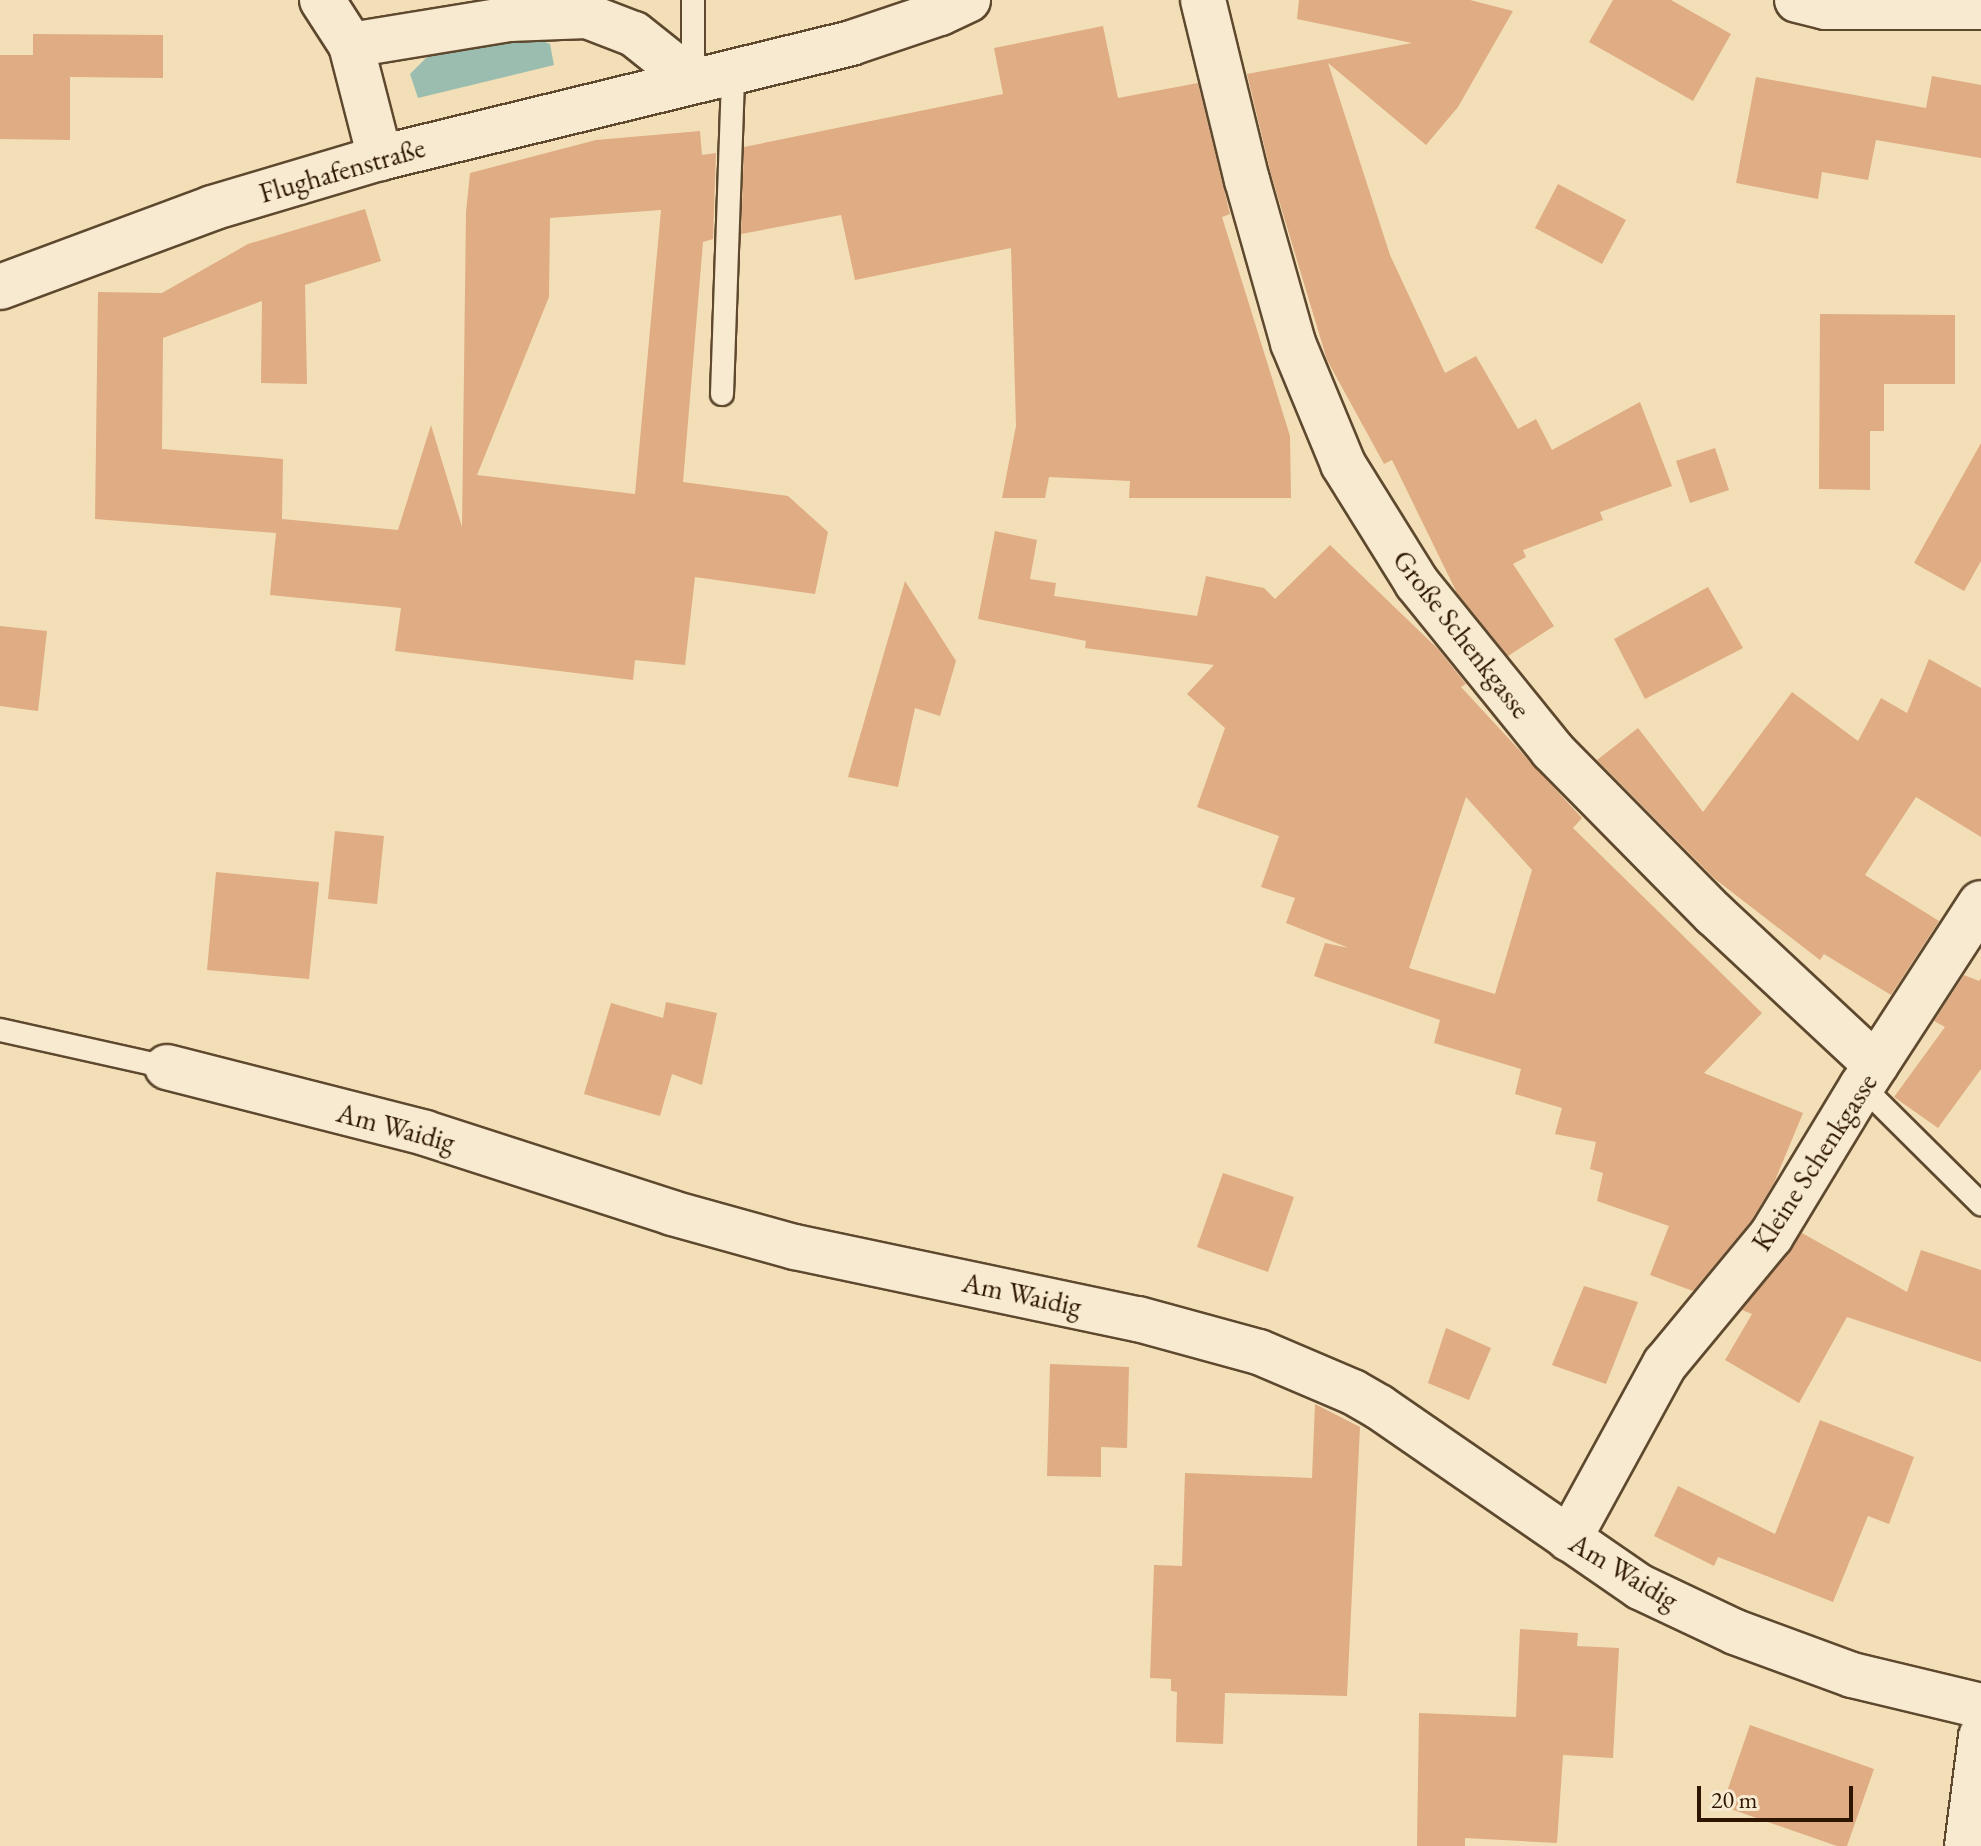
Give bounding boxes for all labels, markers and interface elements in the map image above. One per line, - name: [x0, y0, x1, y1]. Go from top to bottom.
- street label: Flughafenstraße: [255, 130, 429, 210]
- street label: Große Schenkgasse: [1386, 543, 1538, 725]
- street label: Kleine Schenkgasse: [1744, 1067, 1884, 1257]
- street label: Am Waidig: [333, 1095, 459, 1159]
- street label: Am Waidig: [959, 1265, 1085, 1323]
- street label: Am Waidig: [1564, 1525, 1684, 1617]
- scale bar: [1701, 1770, 1857, 1820]
- text: 20 m: [1711, 1784, 1758, 1815]

